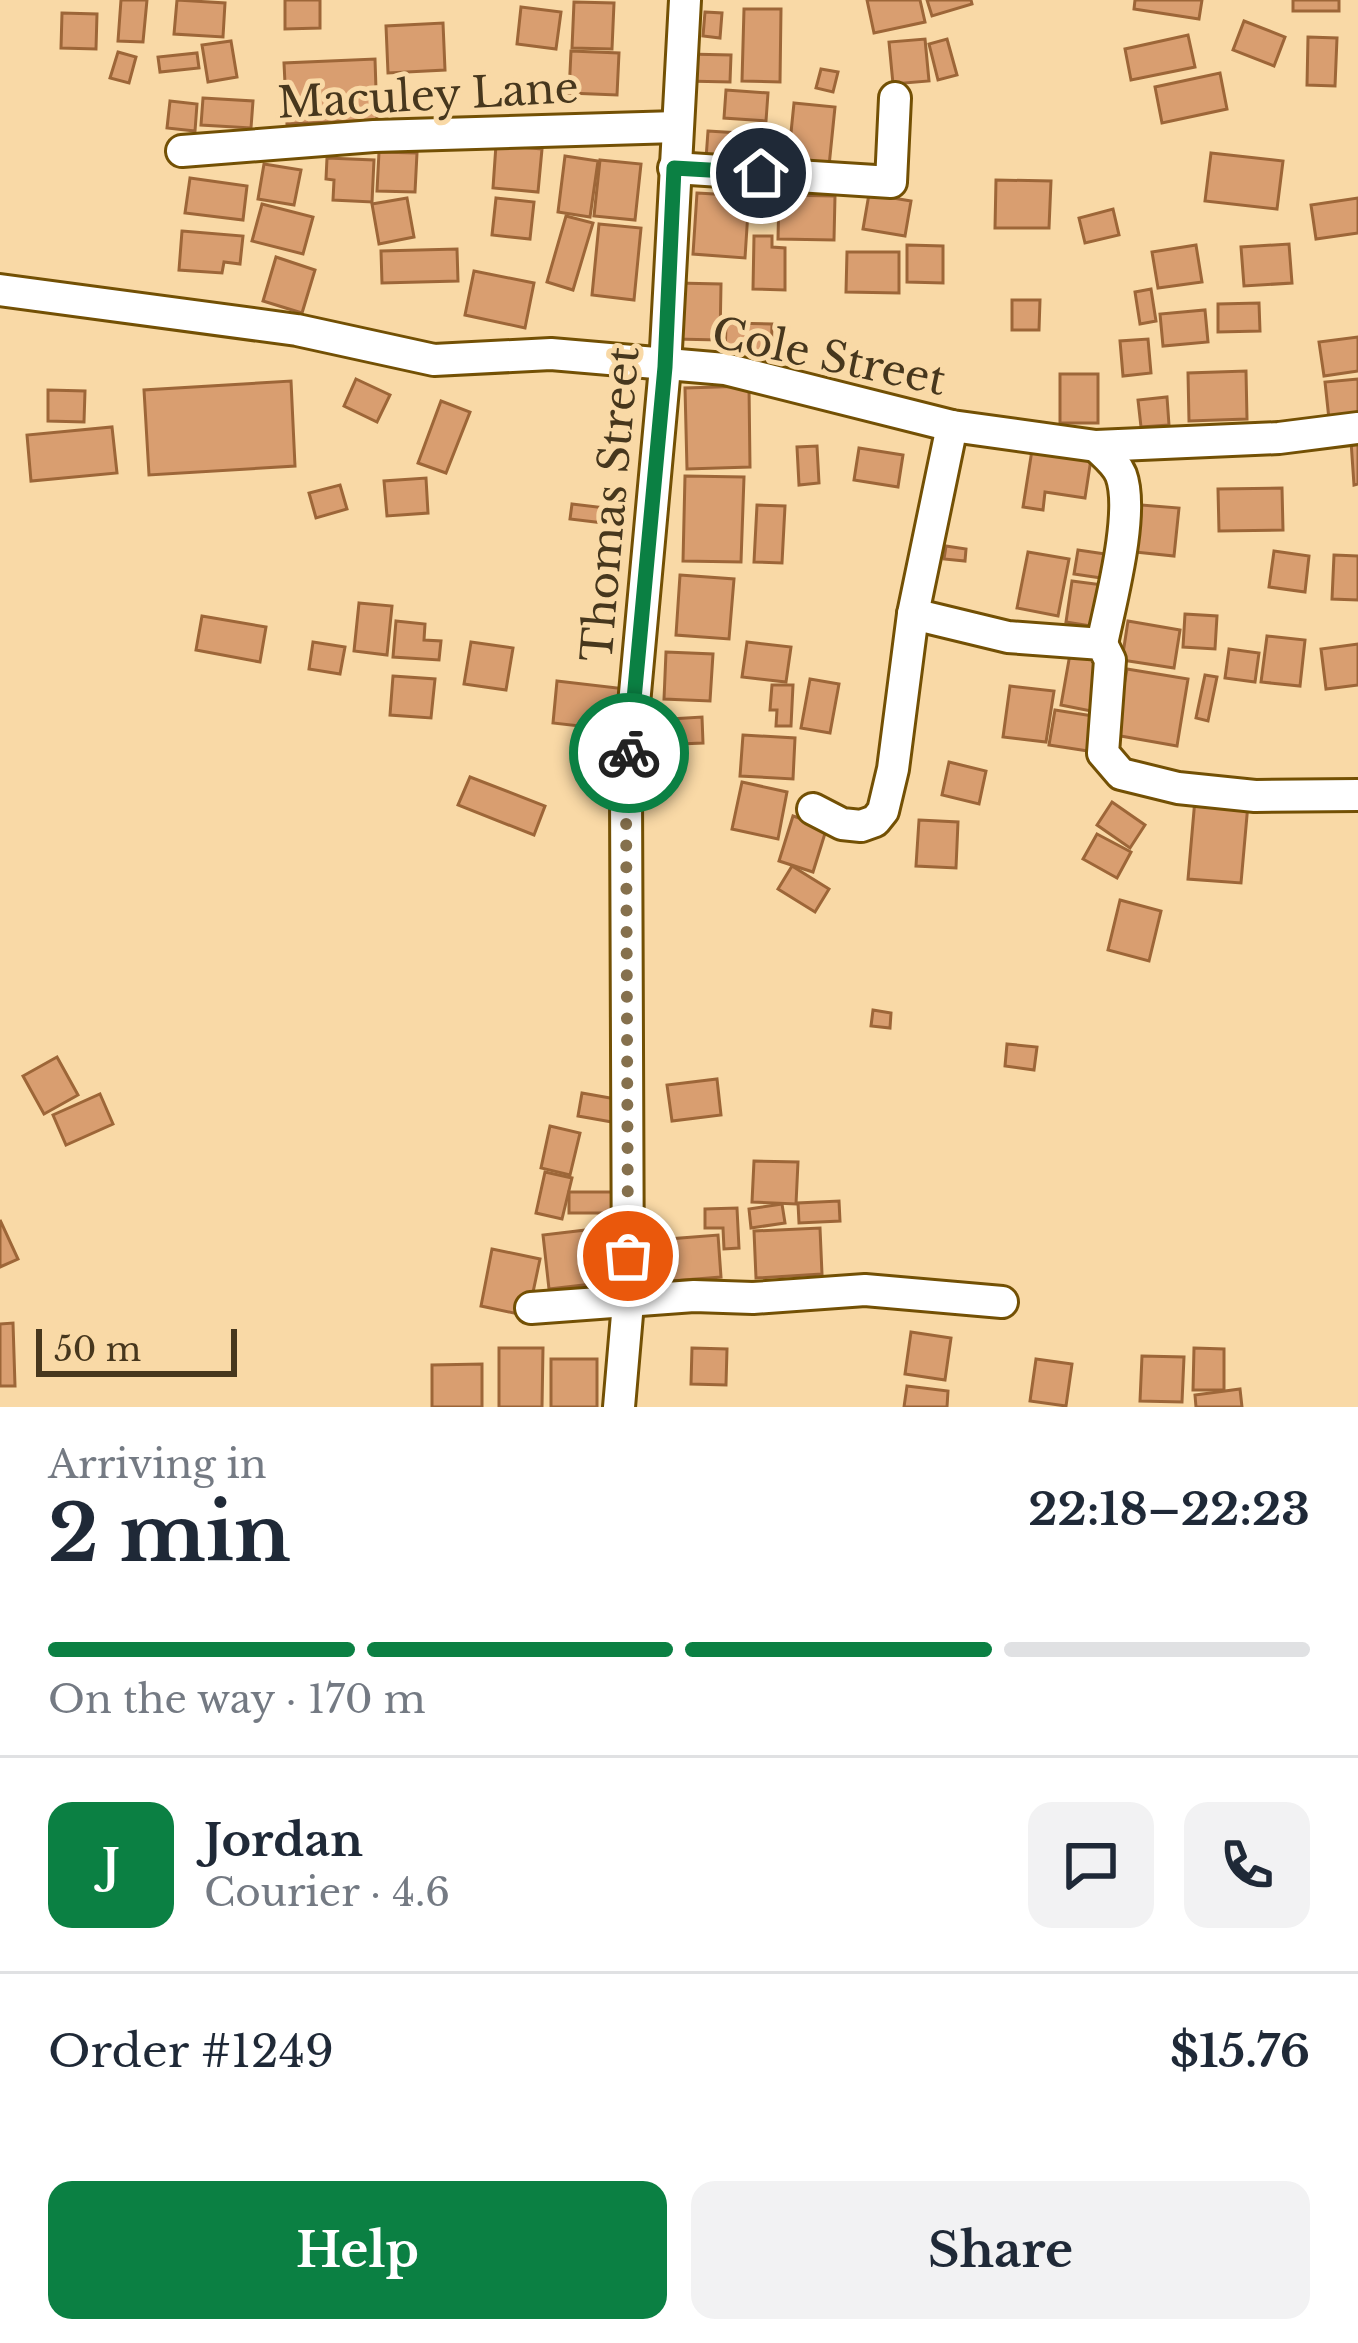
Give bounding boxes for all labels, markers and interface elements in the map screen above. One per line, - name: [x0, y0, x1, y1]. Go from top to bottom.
- street label: Maculey Lane: [276, 61, 580, 129]
- pin: [710, 122, 812, 224]
- icon: home: [728, 140, 794, 206]
- street label: Cole Street: [708, 306, 951, 406]
- street label: Thomas Street: [570, 344, 650, 664]
- courier: [569, 693, 689, 813]
- icon: bike: [596, 720, 662, 786]
- pin: [577, 1205, 679, 1307]
- icon: bag: [595, 1223, 661, 1289]
- scale bar: [36, 1323, 237, 1376]
- text: 50 m: [54, 1329, 141, 1370]
- text: Arriving in: [48, 1440, 267, 1489]
- text: 22:18–22:23: [1028, 1481, 1310, 1537]
- text: 2 min: [48, 1485, 291, 1582]
- text: On the way · 170 m: [48, 1675, 426, 1724]
- button: chat: [1028, 1802, 1154, 1928]
- button: phone: [1184, 1802, 1310, 1928]
- text: Jordan: [204, 1812, 363, 1868]
- text: J: [102, 1837, 120, 1893]
- text: Courier · 4.6: [204, 1868, 450, 1917]
- text: Order #1249: [48, 2023, 334, 2079]
- text: $15.76: [1170, 2023, 1310, 2079]
- button: Help: [48, 2181, 667, 2319]
- button: Share: [691, 2181, 1310, 2319]

